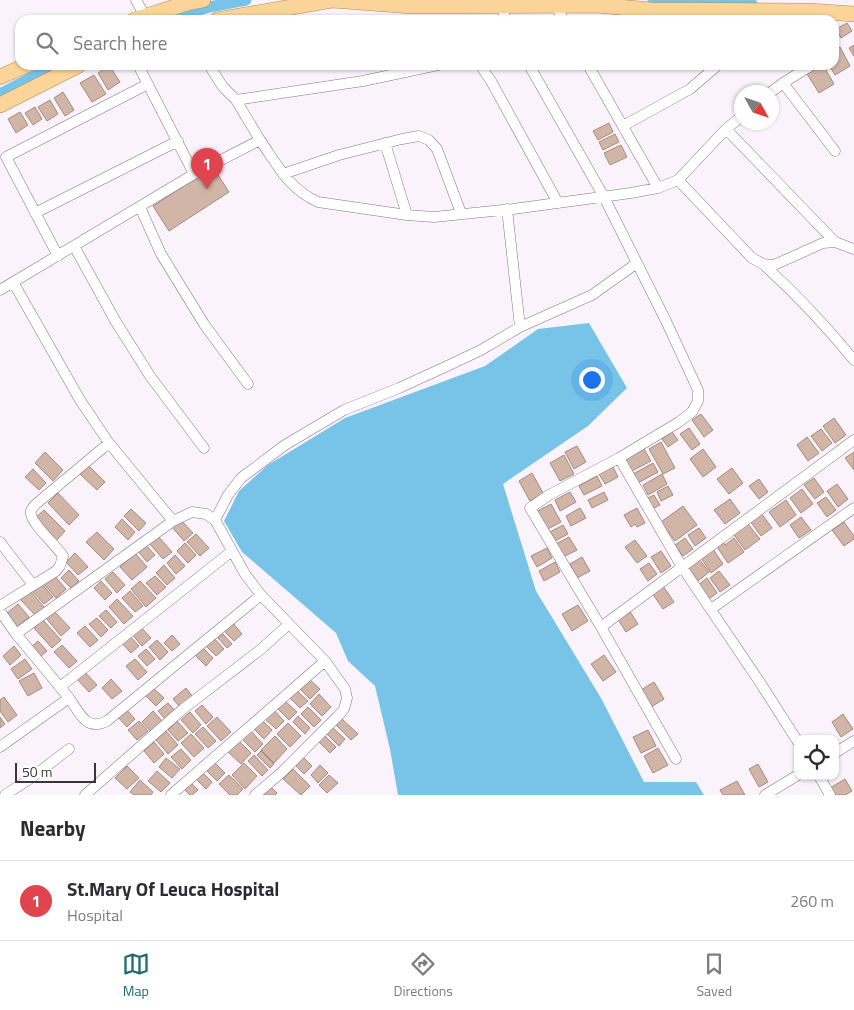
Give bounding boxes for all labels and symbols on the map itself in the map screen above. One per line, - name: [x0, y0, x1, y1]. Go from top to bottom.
- north arrow: [734, 85, 779, 130]
- pin: 1: [191, 148, 223, 189]
- your location: [579, 367, 605, 393]
- scale bar: [15, 760, 96, 783]

